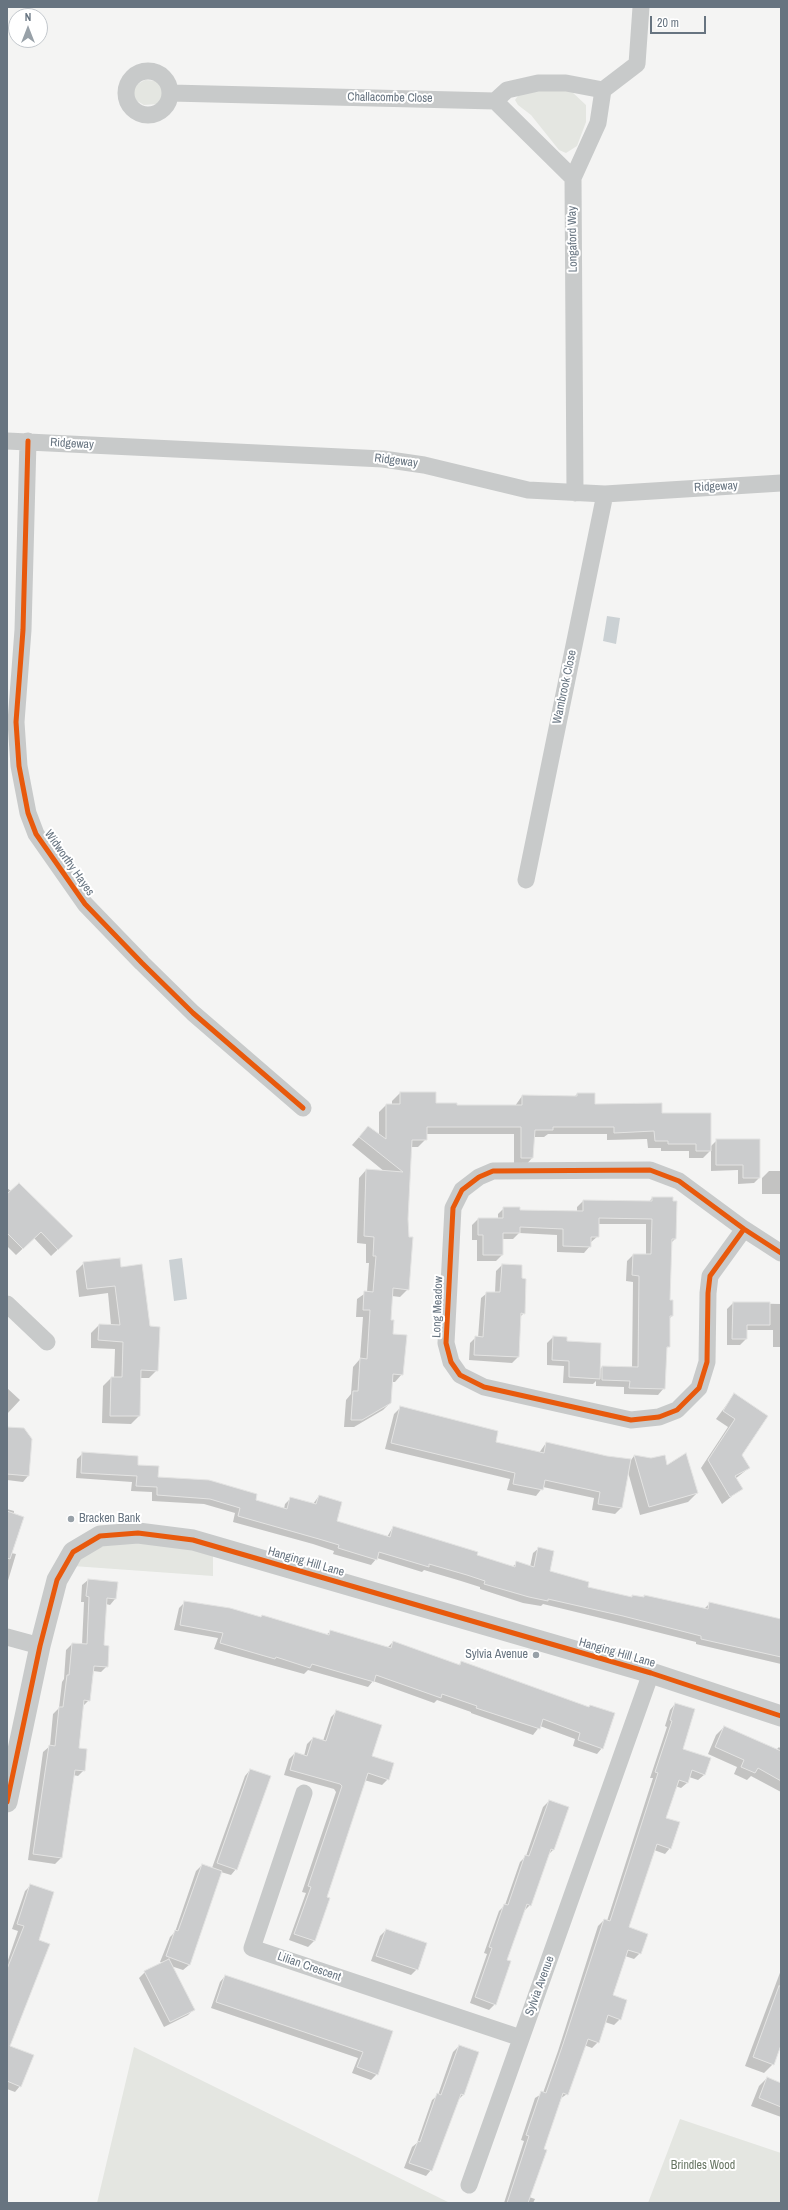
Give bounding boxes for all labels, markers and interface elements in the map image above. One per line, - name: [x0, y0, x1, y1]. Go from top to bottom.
- north arrow: [8, 8, 48, 48]
- scale bar: [652, 8, 708, 34]
- text: N: [25, 10, 31, 24]
- text: 20 m: [657, 15, 679, 31]
- street label: Challacombe Close: [347, 90, 433, 106]
- street label: Longaford Way: [565, 206, 581, 272]
- street label: Ridgeway: [50, 436, 94, 452]
- street label: Ridgeway: [373, 451, 419, 471]
- street label: Ridgeway: [694, 479, 738, 495]
- street label: Wambrook Close: [550, 649, 580, 725]
- street label: Widworthy Hayes: [41, 827, 97, 899]
- street label: Long Meadow: [430, 1276, 446, 1338]
- place label: Bracken Bank: [79, 1512, 140, 1526]
- marker: Bracken Bank: [66, 1514, 76, 1524]
- street label: Hanging Hill Lane: [266, 1544, 346, 1580]
- street label: Hanging Hill Lane: [577, 1635, 657, 1671]
- place label: Sylvia Avenue: [465, 1648, 528, 1662]
- marker: Sylvia Avenue: [531, 1650, 541, 1660]
- street label: Lilian Crescent: [275, 1949, 343, 1985]
- street label: Sylvia Avenue: [523, 1954, 557, 2018]
- park label: Brindles Wood: [671, 2159, 735, 2173]

